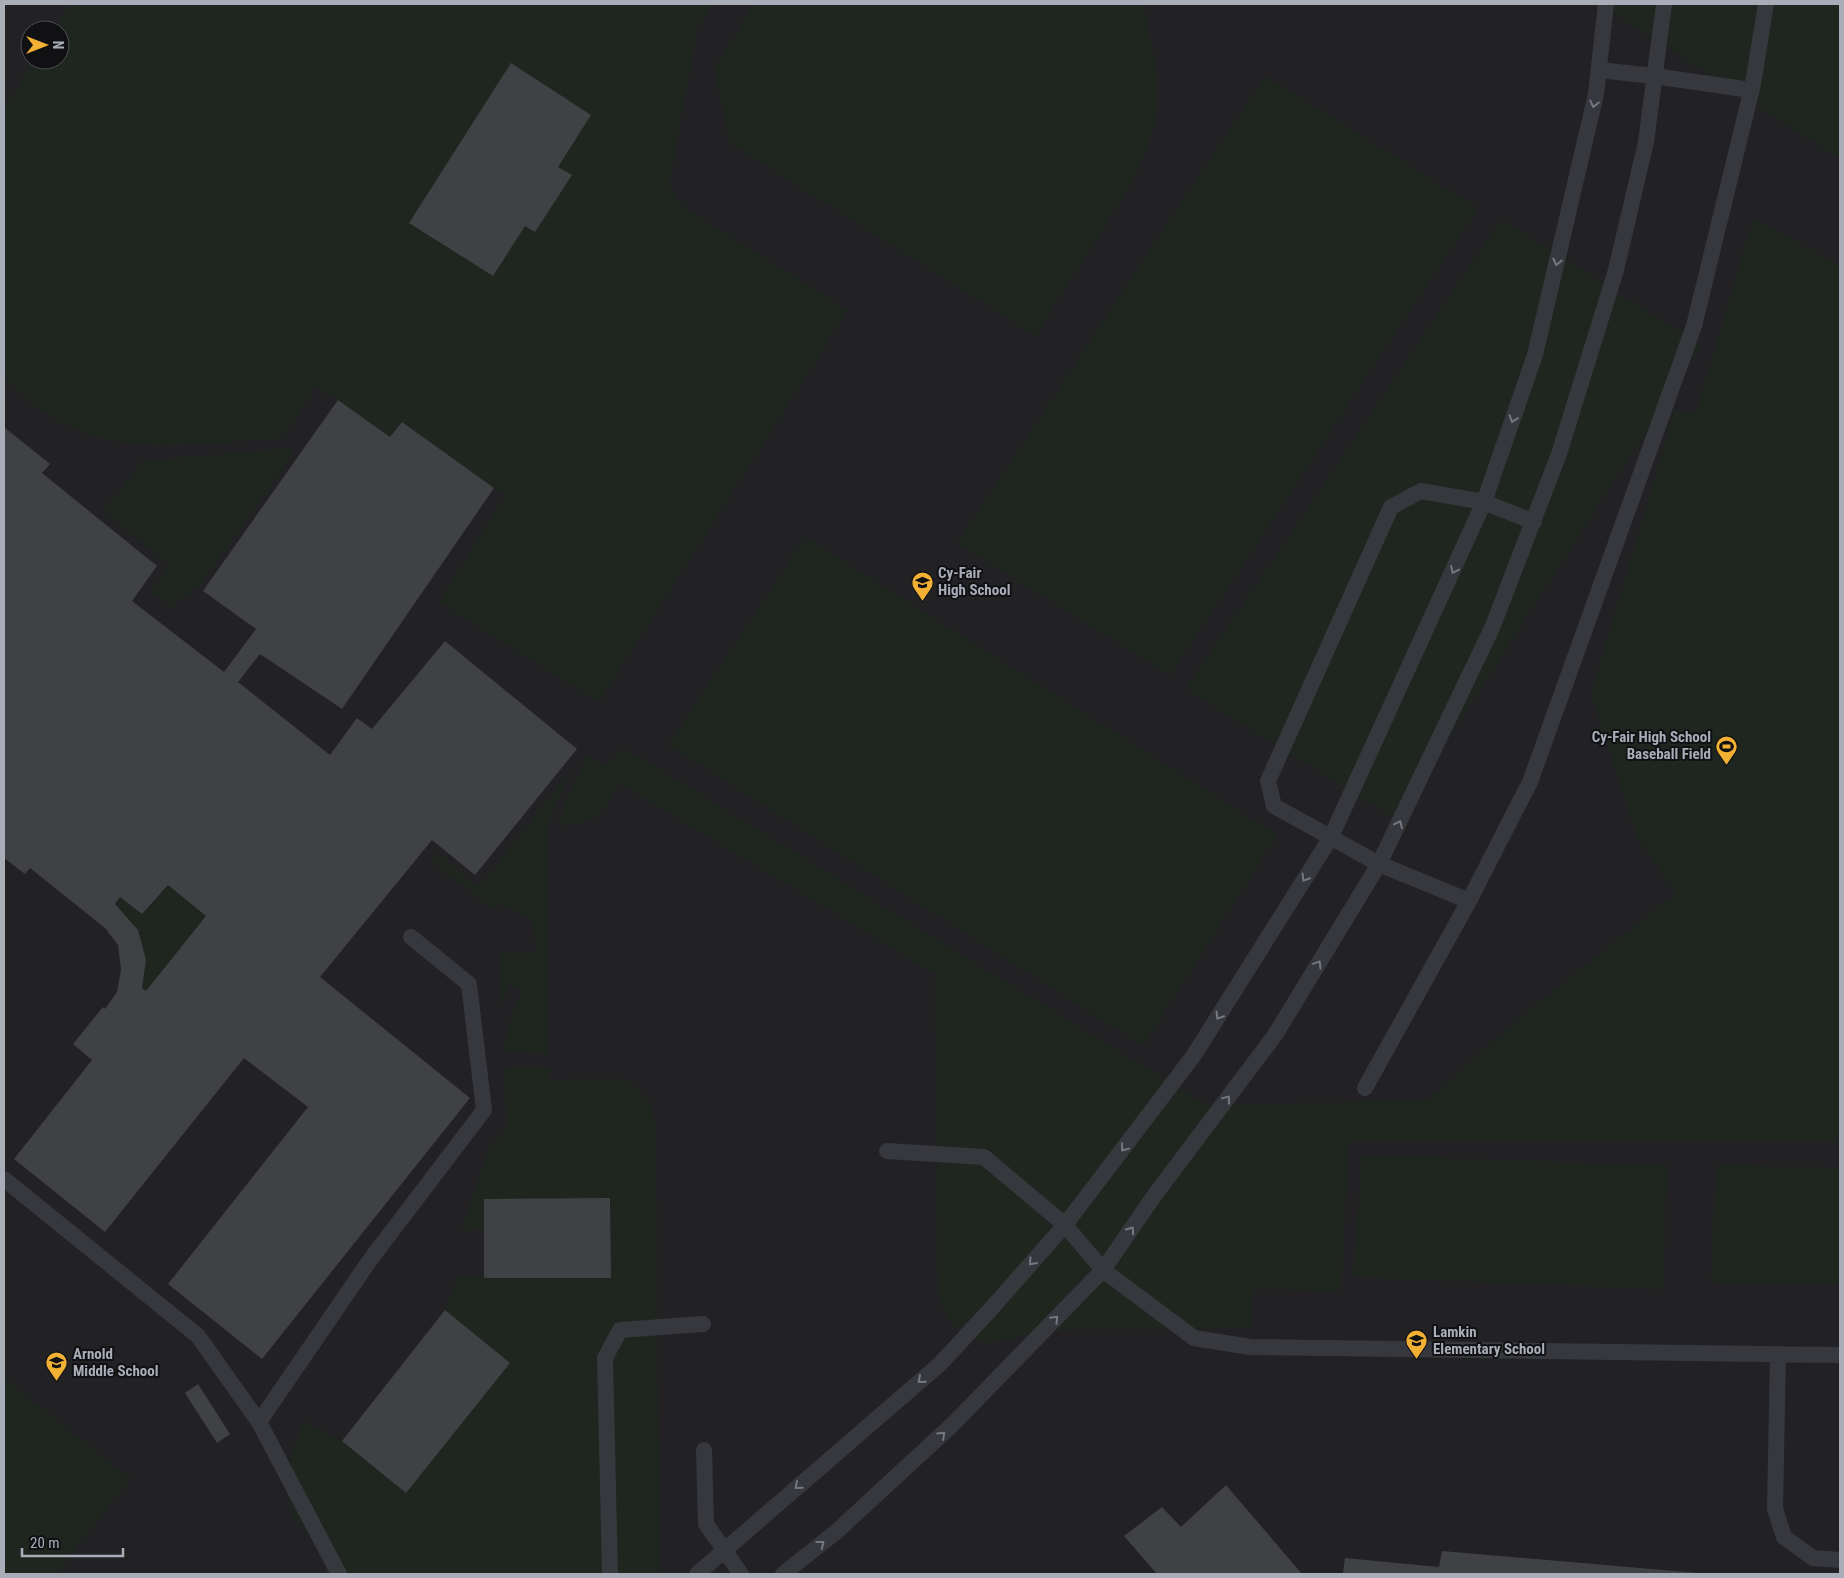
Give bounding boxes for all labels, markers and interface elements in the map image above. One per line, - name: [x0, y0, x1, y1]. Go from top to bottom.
- north arrow: [20, 20, 70, 70]
- text: N: [50, 41, 66, 49]
- one-way arrow: [1589, 100, 1600, 109]
- one-way arrow: [1552, 258, 1563, 267]
- one-way arrow: [1509, 414, 1519, 422]
- place label: Cy-Fair High School: [938, 564, 1010, 599]
- one-way arrow: [1449, 565, 1460, 574]
- school or university icon: Cy-Fair High School: [910, 570, 934, 601]
- place label: Cy-Fair High School Baseball Field: [1592, 728, 1711, 763]
- sports icon: Cy-Fair High School Baseball Field: [1715, 734, 1739, 765]
- one-way arrow: [1393, 820, 1403, 829]
- one-way arrow: [1302, 873, 1311, 882]
- one-way arrow: [1312, 961, 1322, 970]
- one-way arrow: [1215, 1011, 1225, 1020]
- one-way arrow: [1221, 1095, 1230, 1105]
- one-way arrow: [1121, 1142, 1129, 1151]
- one-way arrow: [1125, 1226, 1134, 1235]
- one-way arrow: [1029, 1257, 1038, 1266]
- one-way arrow: [1049, 1315, 1058, 1324]
- place label: Lamkin Elementary School: [1433, 1323, 1545, 1358]
- school or university icon: Lamkin Elementary School: [1405, 1329, 1429, 1360]
- place label: Arnold Middle School: [73, 1345, 159, 1380]
- school or university icon: Arnold Middle School: [45, 1351, 69, 1382]
- one-way arrow: [917, 1374, 926, 1383]
- one-way arrow: [936, 1432, 945, 1441]
- one-way arrow: [794, 1480, 803, 1489]
- scale bar: [22, 1526, 124, 1558]
- text: 20 m: [30, 1534, 60, 1552]
- one-way arrow: [816, 1541, 825, 1550]

